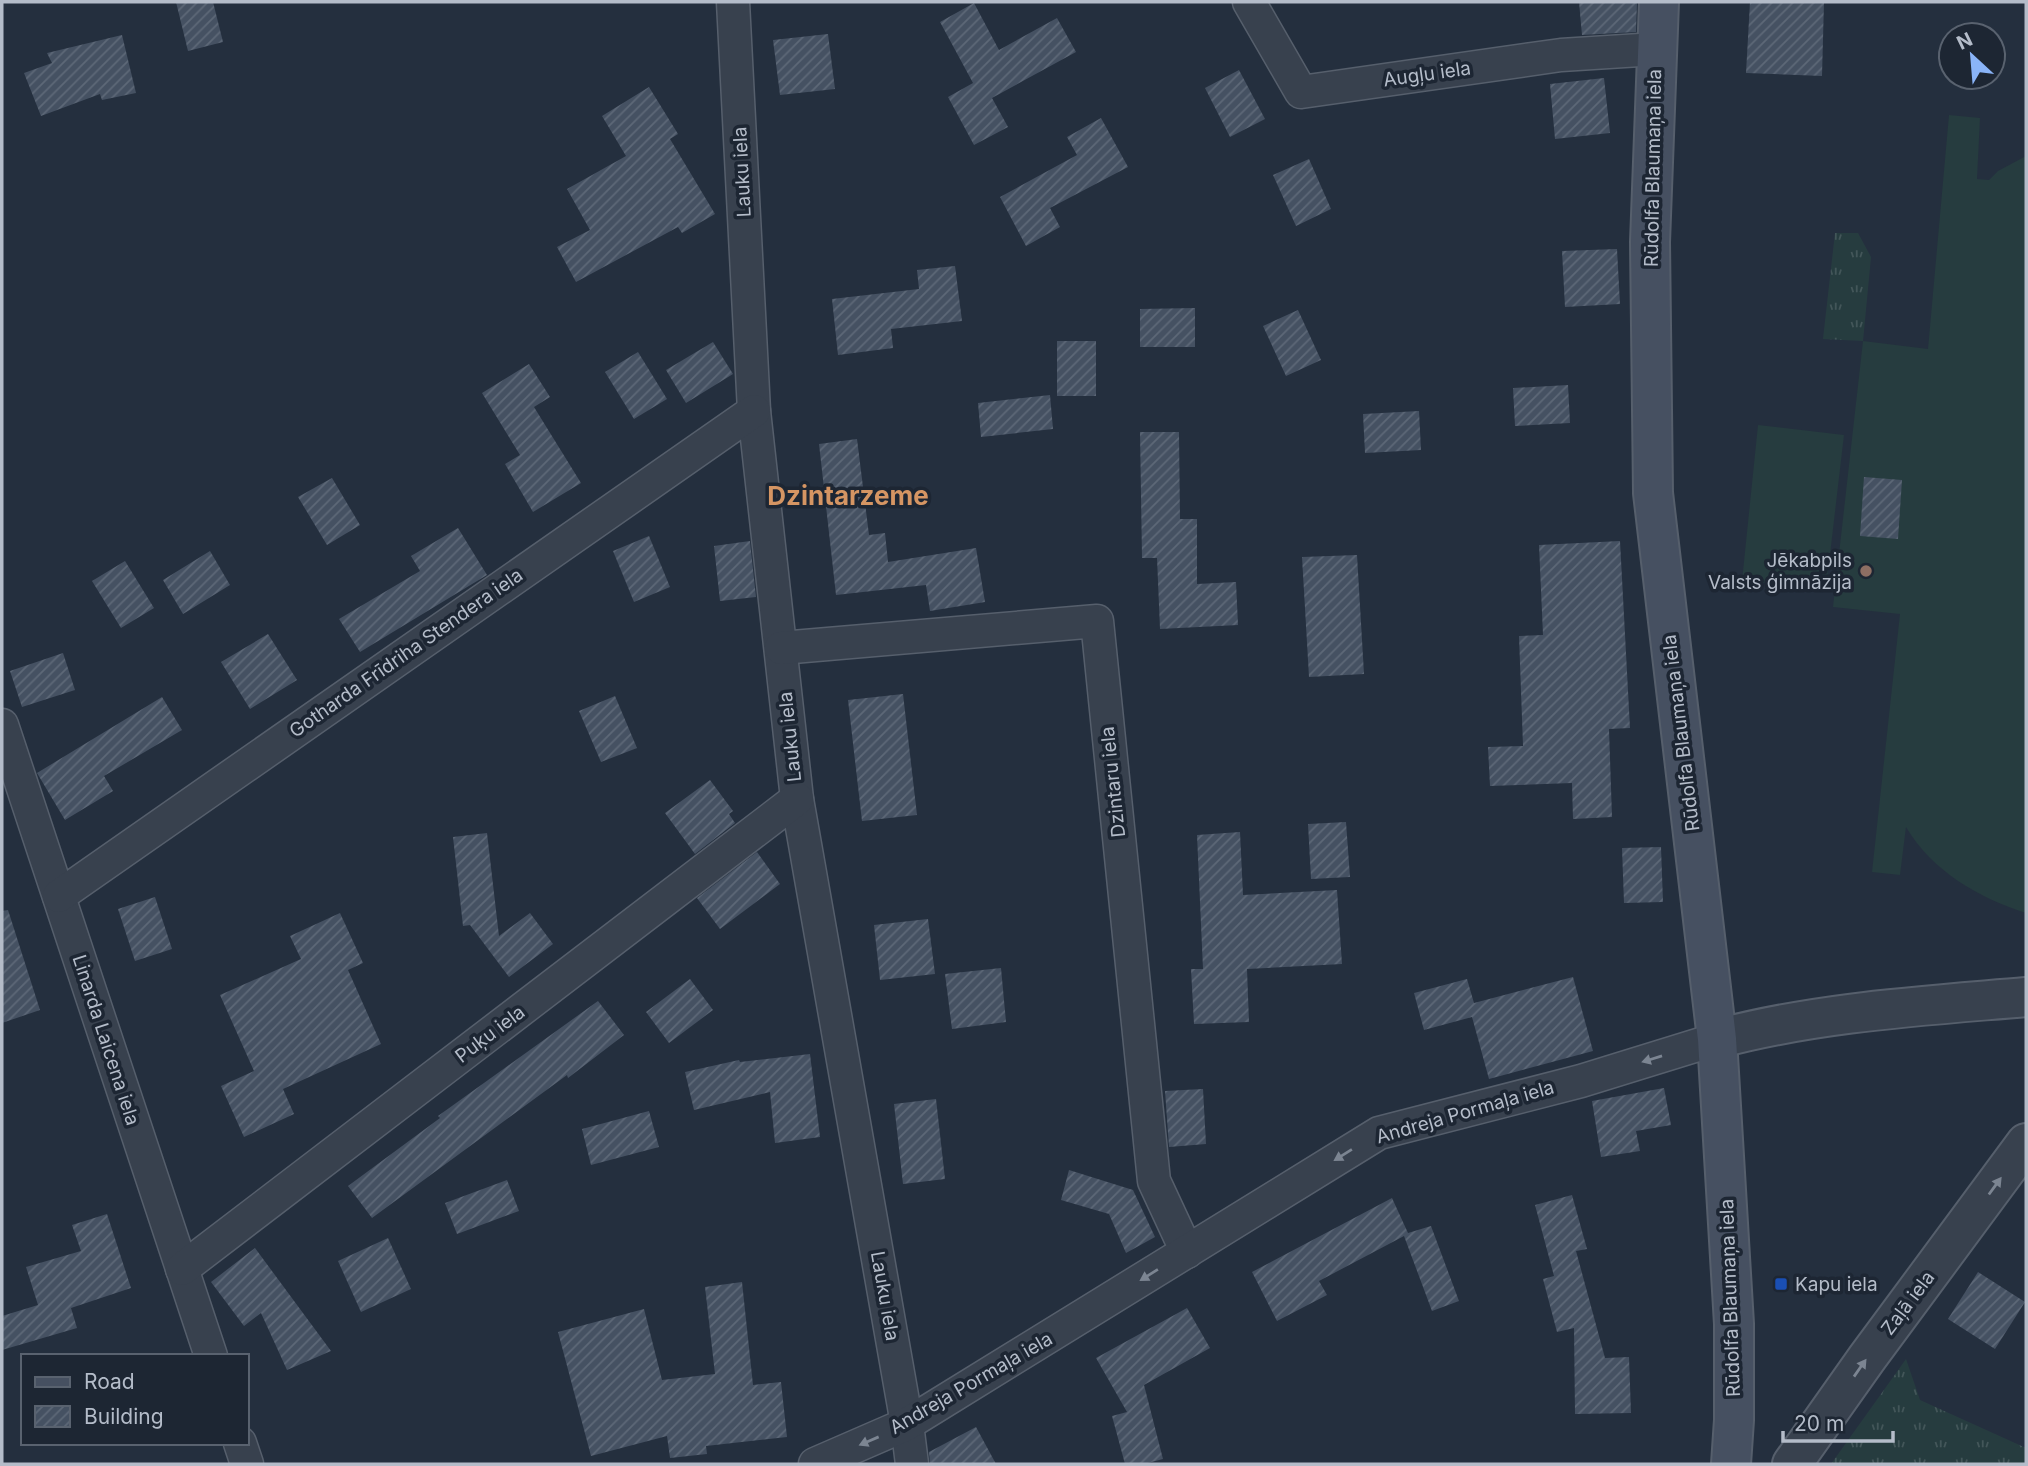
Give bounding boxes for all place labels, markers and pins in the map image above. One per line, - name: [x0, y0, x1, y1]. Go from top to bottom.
- place label: Jēkabpils Valsts ģimnāzija: [1708, 549, 1852, 594]
- marker: Jēkabpils Valsts ģimnāzija: [1858, 563, 1874, 579]
- place label: Kapu iela: [1795, 1273, 1878, 1296]
- marker: Kapu iela: [1773, 1276, 1789, 1292]

